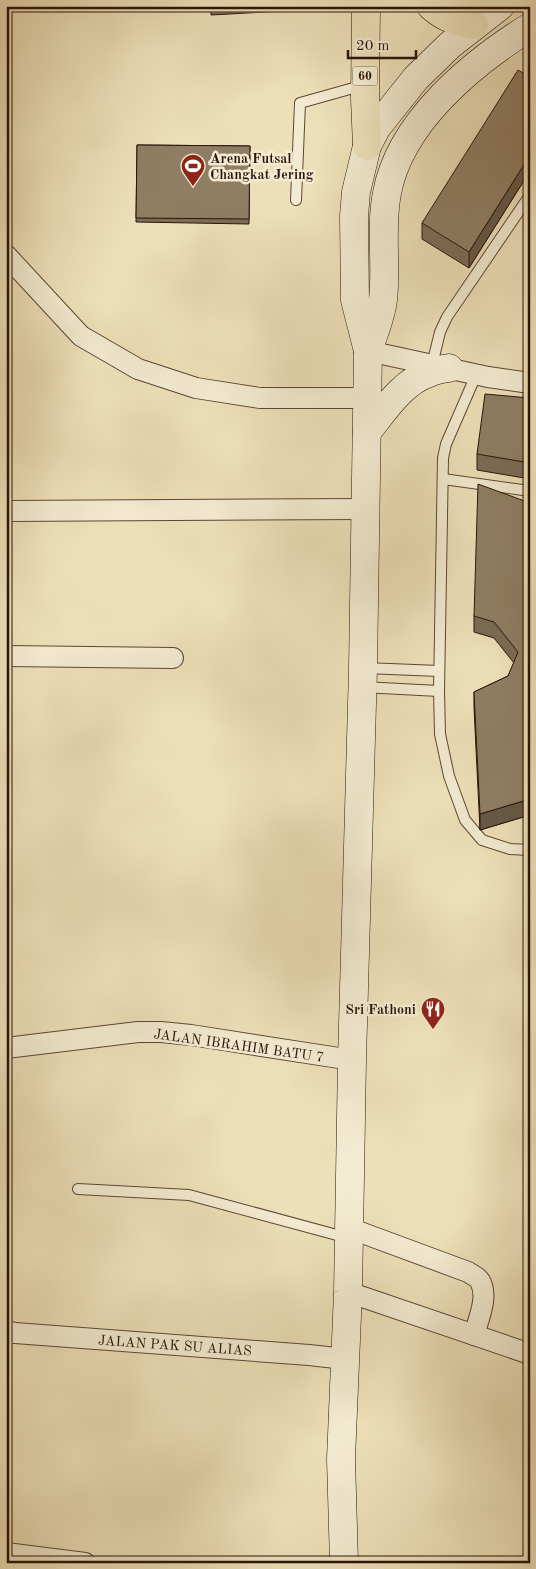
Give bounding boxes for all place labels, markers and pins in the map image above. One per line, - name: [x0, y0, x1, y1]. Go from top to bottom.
- place label: Arena Futsal Changkat Jering: [210, 152, 314, 182]
- sports icon: Arena Futsal Changkat Jering: [180, 153, 206, 187]
- restaurant icon: Sri Fathoni: [420, 996, 446, 1030]
- place label: Sri Fathoni: [345, 1003, 416, 1017]

